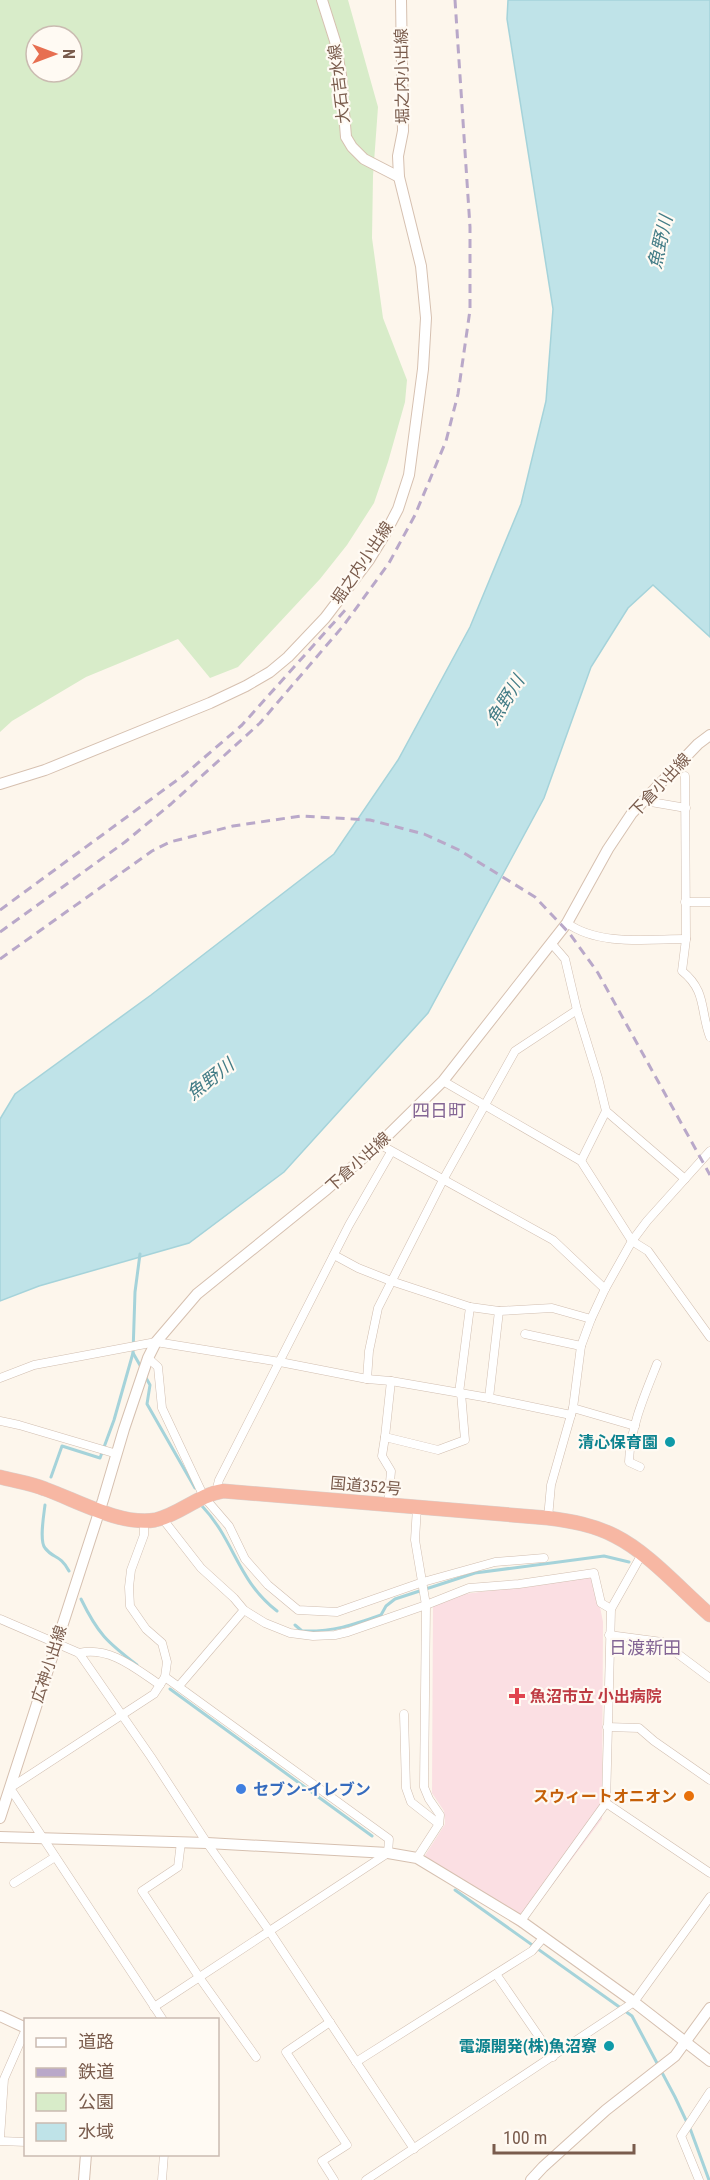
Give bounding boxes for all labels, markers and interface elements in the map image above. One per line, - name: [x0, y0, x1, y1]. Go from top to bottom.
- north arrow: [24, 24, 84, 84]
- street label: 堀之内小出線: [392, 28, 412, 124]
- street label: 大石吉水線: [325, 43, 353, 125]
- text: N: [59, 49, 78, 59]
- water label: 魚野川: [644, 211, 677, 271]
- street label: 堀之内小出線: [327, 518, 397, 608]
- water label: 魚野川: [482, 670, 529, 728]
- street label: 下倉小出線: [626, 749, 694, 821]
- water label: 魚野川: [182, 1053, 239, 1104]
- district label: 四日町: [412, 1100, 466, 1121]
- street label: 下倉小出線: [322, 1128, 394, 1196]
- place label: 清心保育園: [578, 1433, 658, 1452]
- marker: 清心保育園: [663, 1435, 677, 1449]
- street label: 国道352号: [329, 1473, 403, 1499]
- street label: 広神小出線: [28, 1623, 70, 1705]
- district label: 日渡新田: [609, 1637, 681, 1658]
- marker: 魚沼市立 小出病院: [508, 1687, 526, 1705]
- place label: 魚沼市立 小出病院: [530, 1687, 662, 1706]
- place label: セブン-イレブン: [253, 1780, 371, 1799]
- marker: セブン-イレブン: [234, 1782, 248, 1796]
- place label: スウィートオニオン: [533, 1787, 677, 1806]
- marker: スウィートオニオン: [682, 1789, 696, 1803]
- legend: [24, 2018, 219, 2156]
- text: 道路: [78, 2031, 114, 2052]
- place label: 電源開発(株)魚沼寮: [459, 2037, 597, 2056]
- marker: 電源開発(株)魚沼寮: [602, 2039, 616, 2053]
- text: 鉄道: [78, 2061, 114, 2082]
- text: 公園: [78, 2091, 114, 2112]
- scale bar: [494, 2117, 634, 2155]
- text: 水域: [78, 2121, 114, 2142]
- text: 100 m: [503, 2127, 547, 2148]

